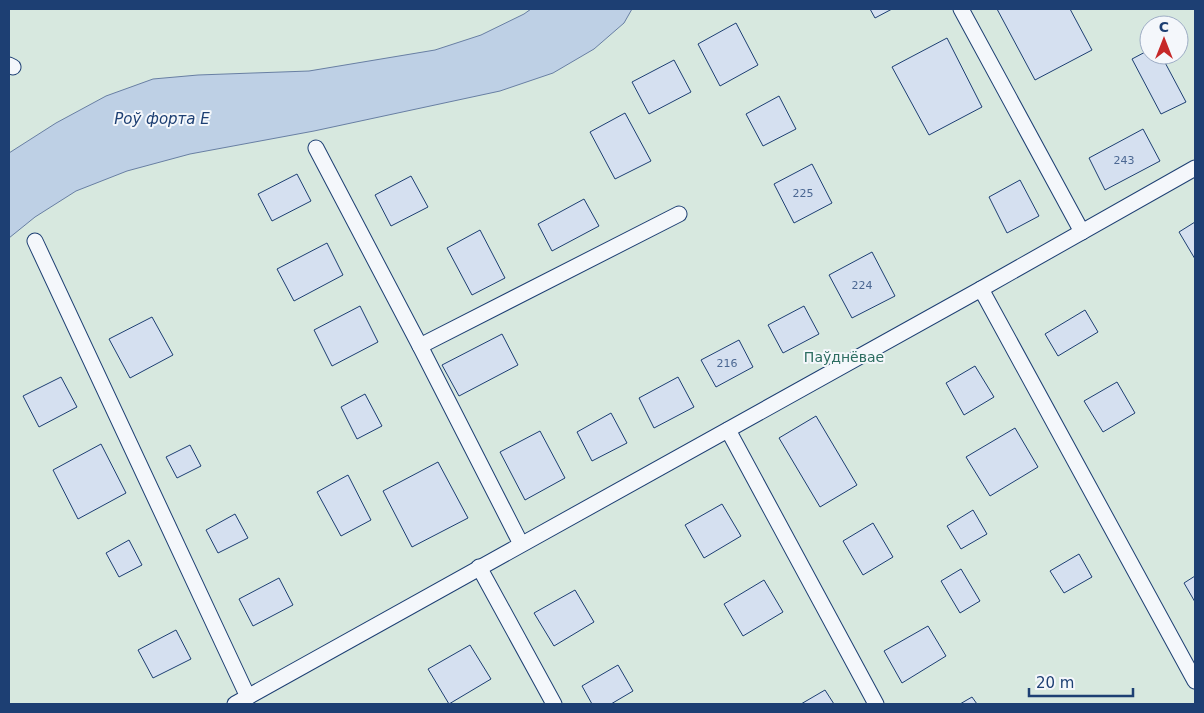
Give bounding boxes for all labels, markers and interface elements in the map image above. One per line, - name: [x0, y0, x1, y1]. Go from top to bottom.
- north arrow: [1139, 15, 1189, 65]
- text: С: [1159, 19, 1169, 35]
- water label: Роў форта Е: [114, 110, 210, 128]
- house number: 243: [1114, 154, 1135, 167]
- house number: 225: [793, 187, 814, 200]
- house number: 224: [852, 279, 873, 292]
- park label: Паўднёвае: [804, 349, 884, 365]
- house number: 216: [717, 357, 738, 370]
- scale bar: [1029, 666, 1133, 698]
- text: 20 m: [1036, 674, 1074, 692]

